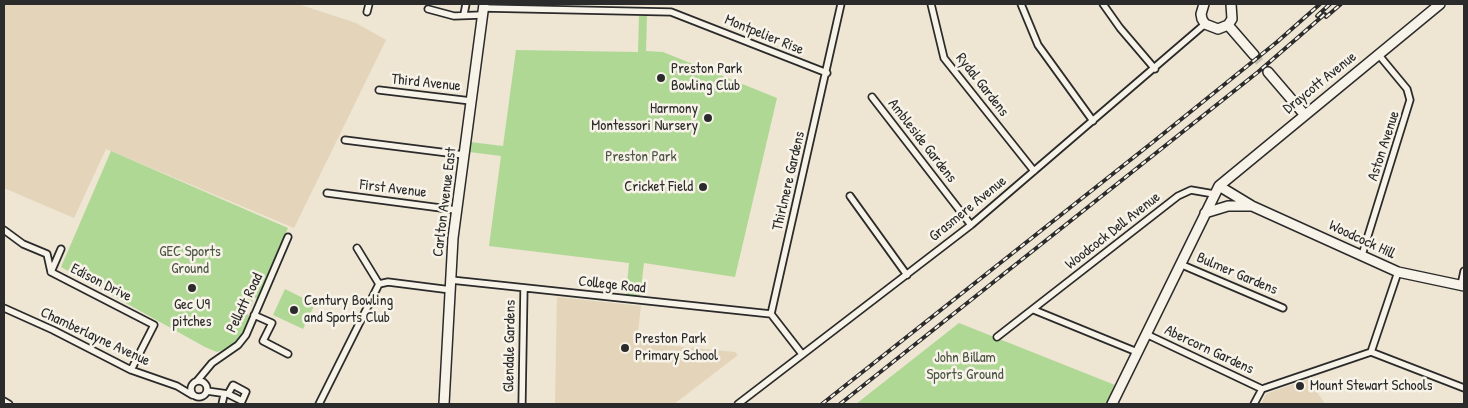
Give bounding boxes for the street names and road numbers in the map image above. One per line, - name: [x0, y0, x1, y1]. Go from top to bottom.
- street label: Montpelier Rise: [722, 11, 806, 59]
- street label: Draycott Avenue: [1280, 48, 1360, 118]
- street label: Rydal Gardens: [952, 50, 1012, 120]
- street label: Third Avenue: [390, 70, 462, 96]
- street label: Ambleside Gardens: [884, 96, 960, 186]
- street label: Aston Avenue: [1364, 109, 1404, 183]
- street label: Thirlmere Gardens: [769, 130, 809, 232]
- street label: Carlton Avenue East: [429, 146, 461, 258]
- street label: Grasmere Avenue: [926, 172, 1010, 246]
- street label: First Avenue: [359, 176, 427, 202]
- street label: Woodcock Dell Avenue: [1062, 188, 1164, 274]
- street label: Woodcock Hill: [1326, 217, 1398, 263]
- street label: Bulmer Gardens: [1194, 249, 1280, 299]
- street label: Edison Drive: [67, 260, 135, 306]
- street label: Pellatt Road: [223, 270, 267, 336]
- street label: College Road: [578, 273, 646, 297]
- street label: Glendale Gardens: [500, 300, 520, 392]
- street label: Chamberlayne Avenue: [37, 304, 153, 370]
- street label: Abercorn Gardens: [1162, 321, 1256, 379]

